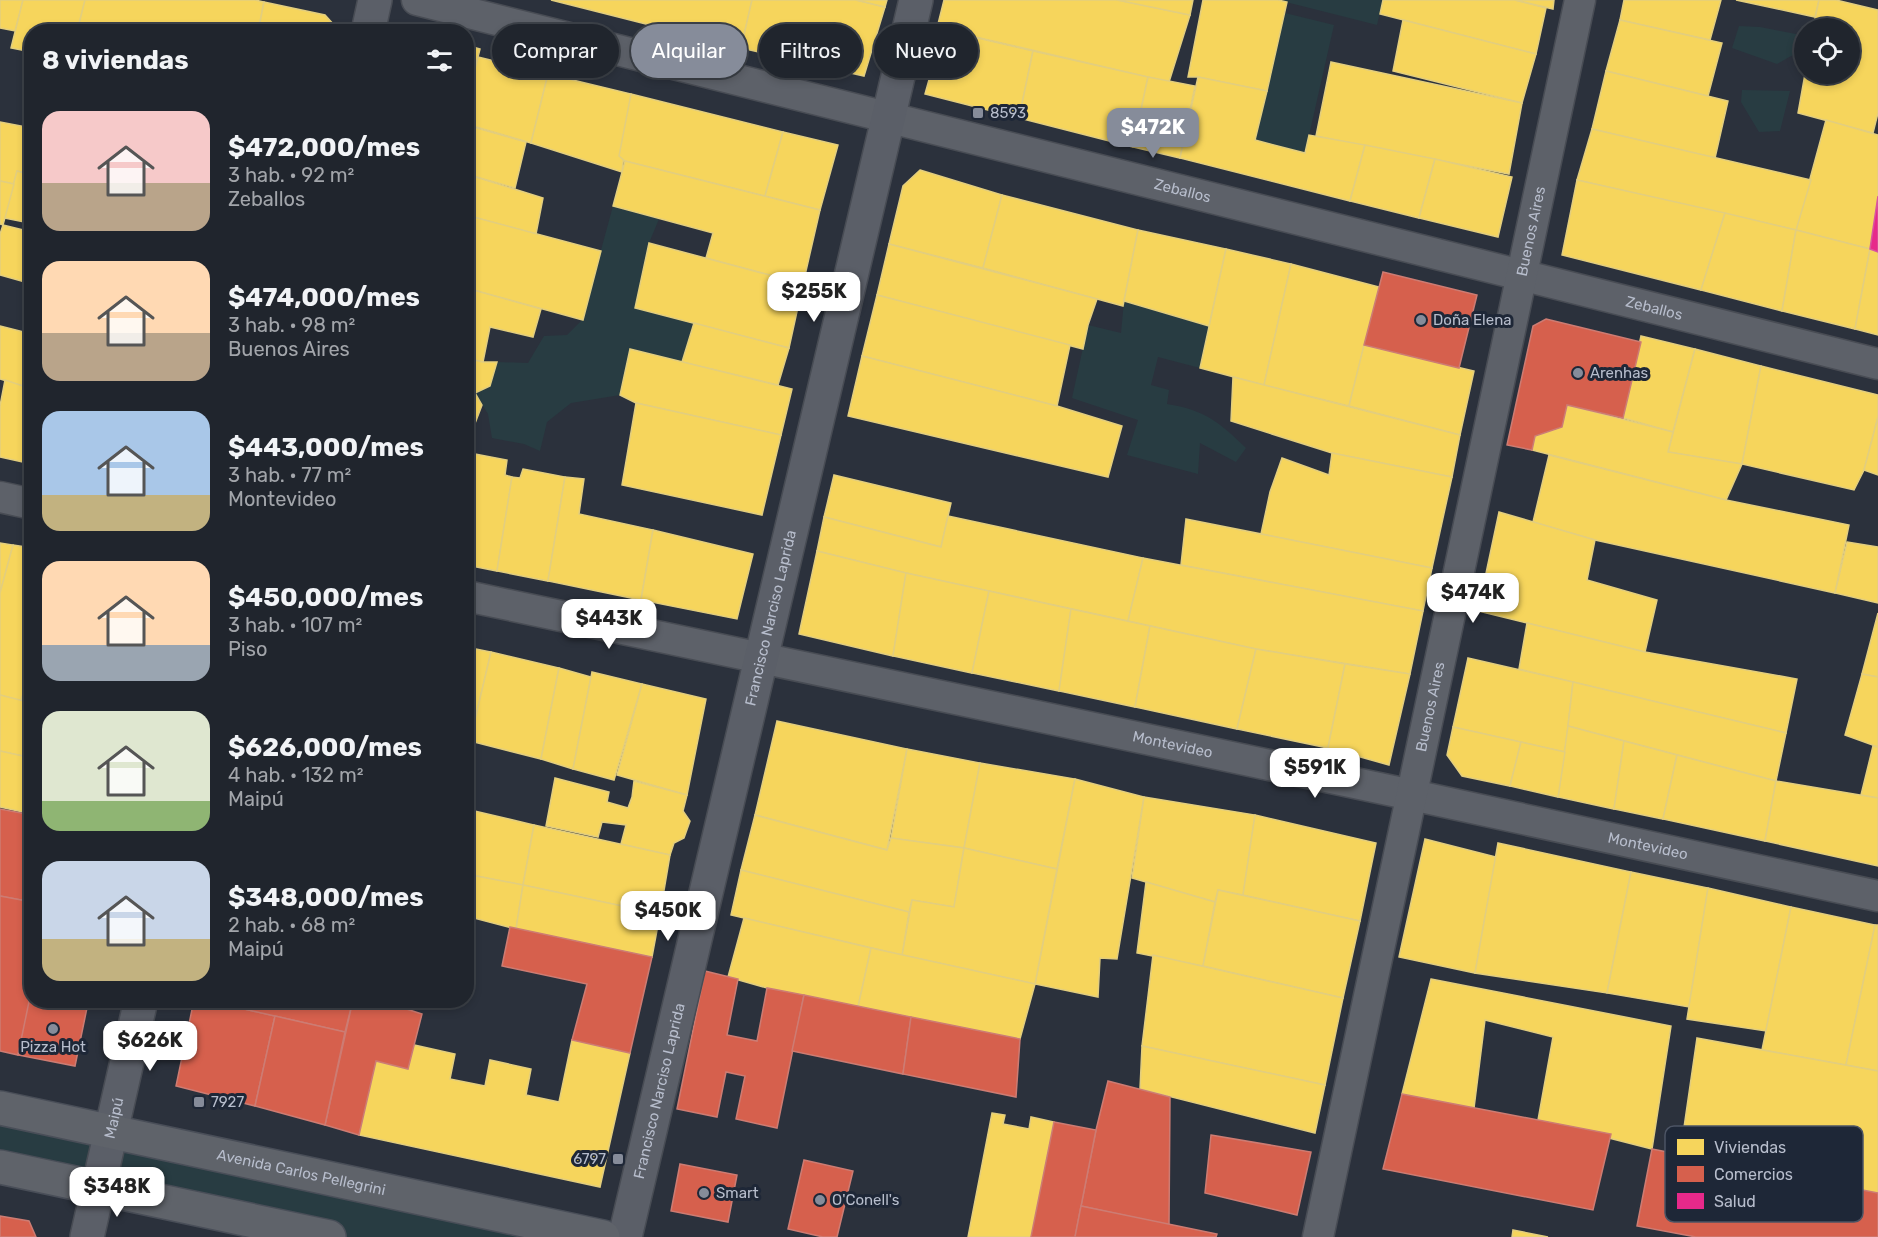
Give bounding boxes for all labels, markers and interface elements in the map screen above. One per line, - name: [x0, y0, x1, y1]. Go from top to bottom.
- map controls: [1794, 18, 1860, 84]
- button: locate: [1794, 18, 1860, 84]
- chip: Comprar: [492, 24, 619, 78]
- chip: Alquilar: [631, 24, 747, 78]
- chip: Filtros: [759, 24, 862, 78]
- chip: Nuevo: [874, 24, 978, 78]
- icon: filters: [423, 44, 456, 77]
- text: 8 viviendas: [42, 45, 189, 76]
- place label: 8593: [990, 104, 1026, 122]
- marker: 8593: [971, 106, 985, 120]
- pin: $472K: [1111, 108, 1195, 159]
- text: $472K: [1121, 115, 1185, 139]
- text: $472,000/mes: [228, 132, 420, 163]
- icon: home: [90, 135, 162, 207]
- text: 3 hab. · 92 m²: [228, 163, 354, 187]
- street label: Zeballos: [1152, 175, 1213, 207]
- street label: Buenos Aires: [1513, 184, 1549, 278]
- text: Zeballos: [228, 187, 305, 211]
- pin: $255K: [772, 272, 856, 323]
- text: $255K: [781, 279, 847, 303]
- text: $474,000/mes: [228, 282, 420, 313]
- icon: home: [90, 285, 162, 357]
- street label: Zeballos: [1624, 292, 1685, 324]
- place label: Doña Elena: [1433, 311, 1512, 329]
- text: 3 hab. · 98 m²: [228, 313, 355, 337]
- marker: Doña Elena: [1414, 313, 1428, 327]
- text: Buenos Aires: [228, 337, 350, 361]
- place label: Arenhas: [1590, 364, 1649, 382]
- marker: Arenhas: [1571, 366, 1585, 380]
- text: $443,000/mes: [228, 432, 424, 463]
- icon: home: [90, 435, 162, 507]
- text: 3 hab. · 77 m²: [228, 463, 351, 487]
- text: Montevideo: [228, 487, 337, 511]
- street label: Francisco Narciso Laprida: [741, 528, 800, 708]
- pin: $474K: [1431, 573, 1515, 624]
- text: $474K: [1441, 580, 1505, 604]
- text: $450,000/mes: [228, 582, 423, 613]
- icon: home: [90, 585, 162, 657]
- pin: $443K: [567, 599, 651, 650]
- text: $443K: [575, 606, 643, 630]
- text: 3 hab. · 107 m²: [228, 613, 362, 637]
- text: Piso: [228, 637, 267, 661]
- street label: Buenos Aires: [1412, 660, 1449, 753]
- street label: Montevideo: [1131, 727, 1214, 762]
- text: $626,000/mes: [228, 732, 422, 763]
- icon: home: [90, 735, 162, 807]
- pin: $591K: [1273, 748, 1357, 799]
- text: $591K: [1284, 755, 1346, 779]
- text: 4 hab. · 132 m²: [228, 763, 364, 787]
- text: Maipú: [228, 787, 284, 811]
- street label: Montevideo: [1606, 829, 1690, 864]
- text: $348,000/mes: [228, 882, 424, 913]
- icon: home: [90, 885, 162, 957]
- pin: $450K: [626, 891, 710, 942]
- text: $450K: [635, 898, 701, 922]
- text: 2 hab. · 68 m²: [228, 913, 355, 937]
- text: Maipú: [228, 937, 284, 961]
- street label: Francisco Narciso Laprida: [630, 1001, 689, 1181]
- pin: $626K: [108, 1021, 192, 1072]
- marker: Pizza Hot: [46, 1022, 60, 1036]
- text: $626K: [117, 1028, 183, 1052]
- place label: Pizza Hot: [20, 1038, 86, 1056]
- place label: 7927: [211, 1093, 244, 1111]
- marker: 7927: [192, 1095, 206, 1109]
- street label: Maipú: [101, 1096, 128, 1140]
- legend: [1665, 1126, 1863, 1222]
- text: Viviendas: [1714, 1138, 1786, 1157]
- street label: Avenida Carlos Pellegrini: [215, 1146, 387, 1199]
- place label: 6797: [573, 1150, 606, 1168]
- marker: 6797: [611, 1152, 625, 1166]
- text: Comercios: [1714, 1165, 1793, 1184]
- pin: $348K: [75, 1167, 159, 1218]
- text: $348K: [84, 1174, 151, 1198]
- place label: Smart: [716, 1184, 759, 1202]
- marker: Smart: [697, 1186, 711, 1200]
- place label: O'Conell's: [832, 1191, 900, 1209]
- text: Salud: [1714, 1192, 1756, 1211]
- marker: O'Conell's: [813, 1193, 827, 1207]

